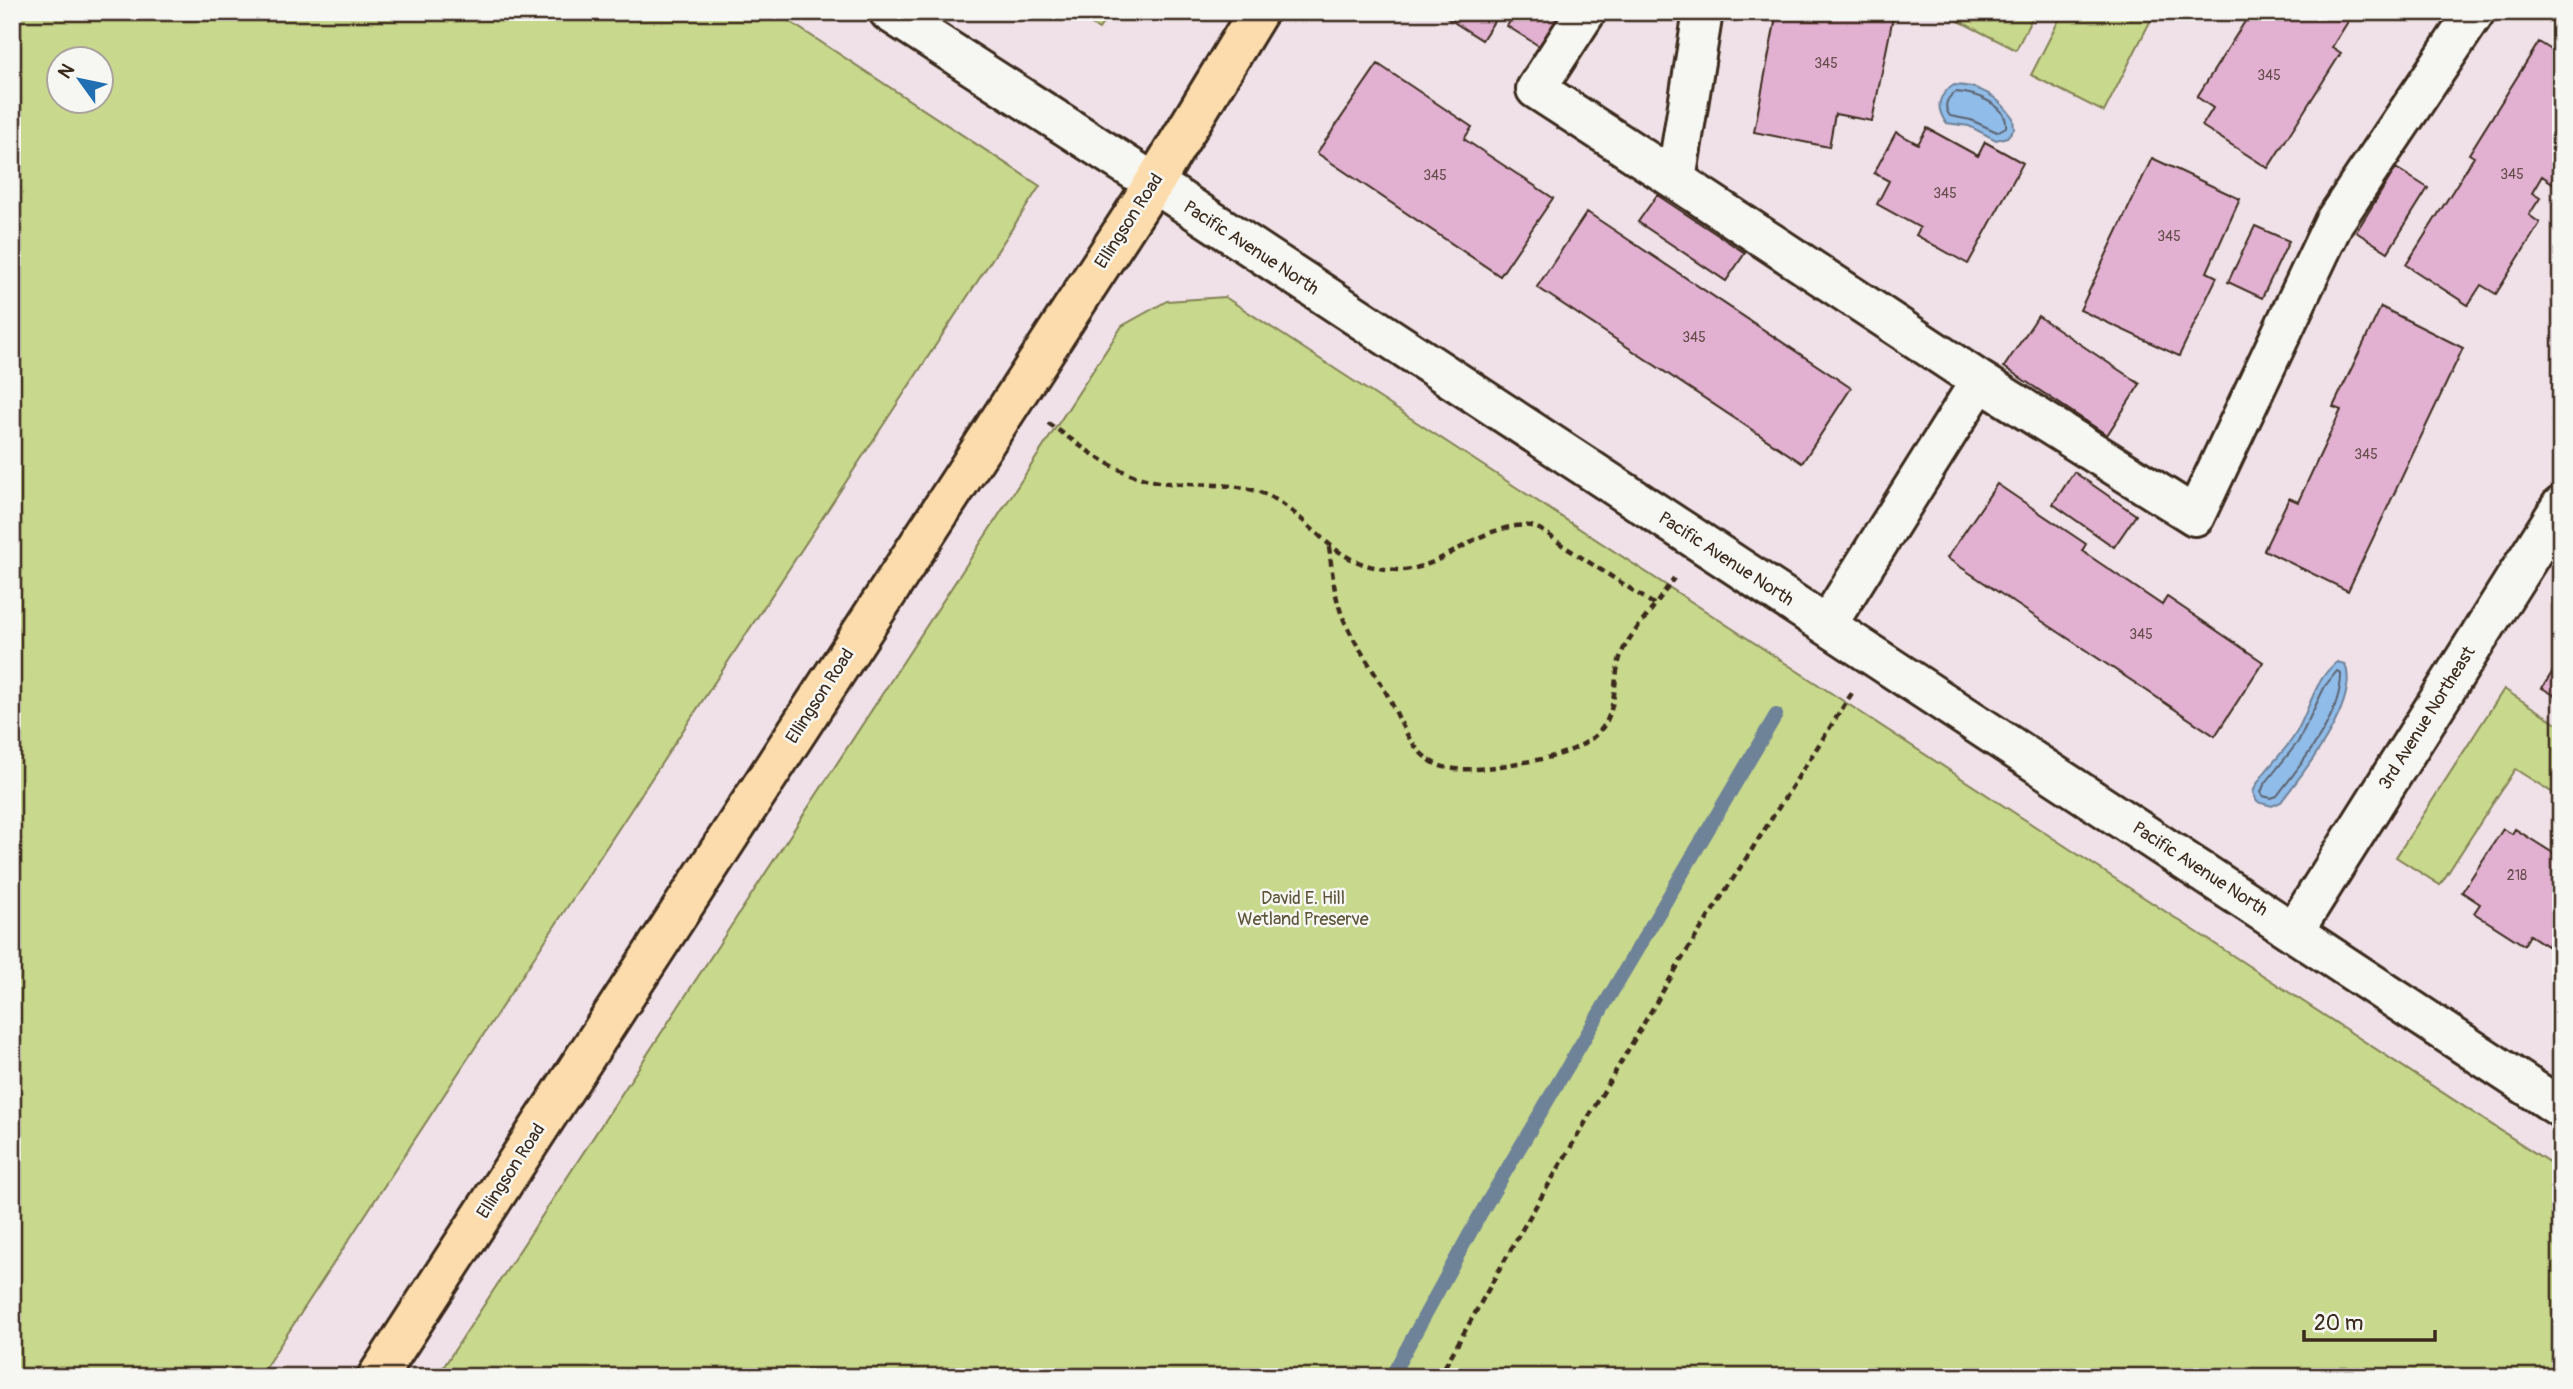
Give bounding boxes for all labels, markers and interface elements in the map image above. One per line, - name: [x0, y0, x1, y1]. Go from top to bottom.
- north arrow: [46, 46, 116, 116]
- house number: 345: [1814, 55, 1838, 72]
- text: N: [53, 59, 80, 83]
- house number: 345: [2257, 67, 2281, 84]
- house number: 345: [2500, 166, 2524, 183]
- house number: 345: [1423, 167, 1447, 184]
- street label: Ellingson Road: [1090, 169, 1168, 273]
- house number: 345: [1933, 185, 1957, 202]
- street label: Pacific Avenue North: [1179, 196, 1323, 300]
- house number: 345: [2157, 228, 2181, 245]
- house number: 345: [1682, 329, 1706, 346]
- house number: 345: [2354, 446, 2378, 463]
- street label: Pacific Avenue North: [1654, 507, 1798, 611]
- house number: 345: [2129, 626, 2153, 643]
- street label: 3rd Avenue Northeast: [2374, 641, 2481, 794]
- street label: Ellingson Road: [781, 644, 859, 748]
- street label: Pacific Avenue North: [2128, 817, 2272, 921]
- house number: 218: [2507, 867, 2527, 884]
- park label: David E. Hill Wetland Preserve: [1237, 887, 1369, 931]
- street label: Ellingson Road: [472, 1119, 550, 1223]
- scale bar: [2304, 1298, 2435, 1342]
- text: 20 m: [2314, 1310, 2363, 1337]

